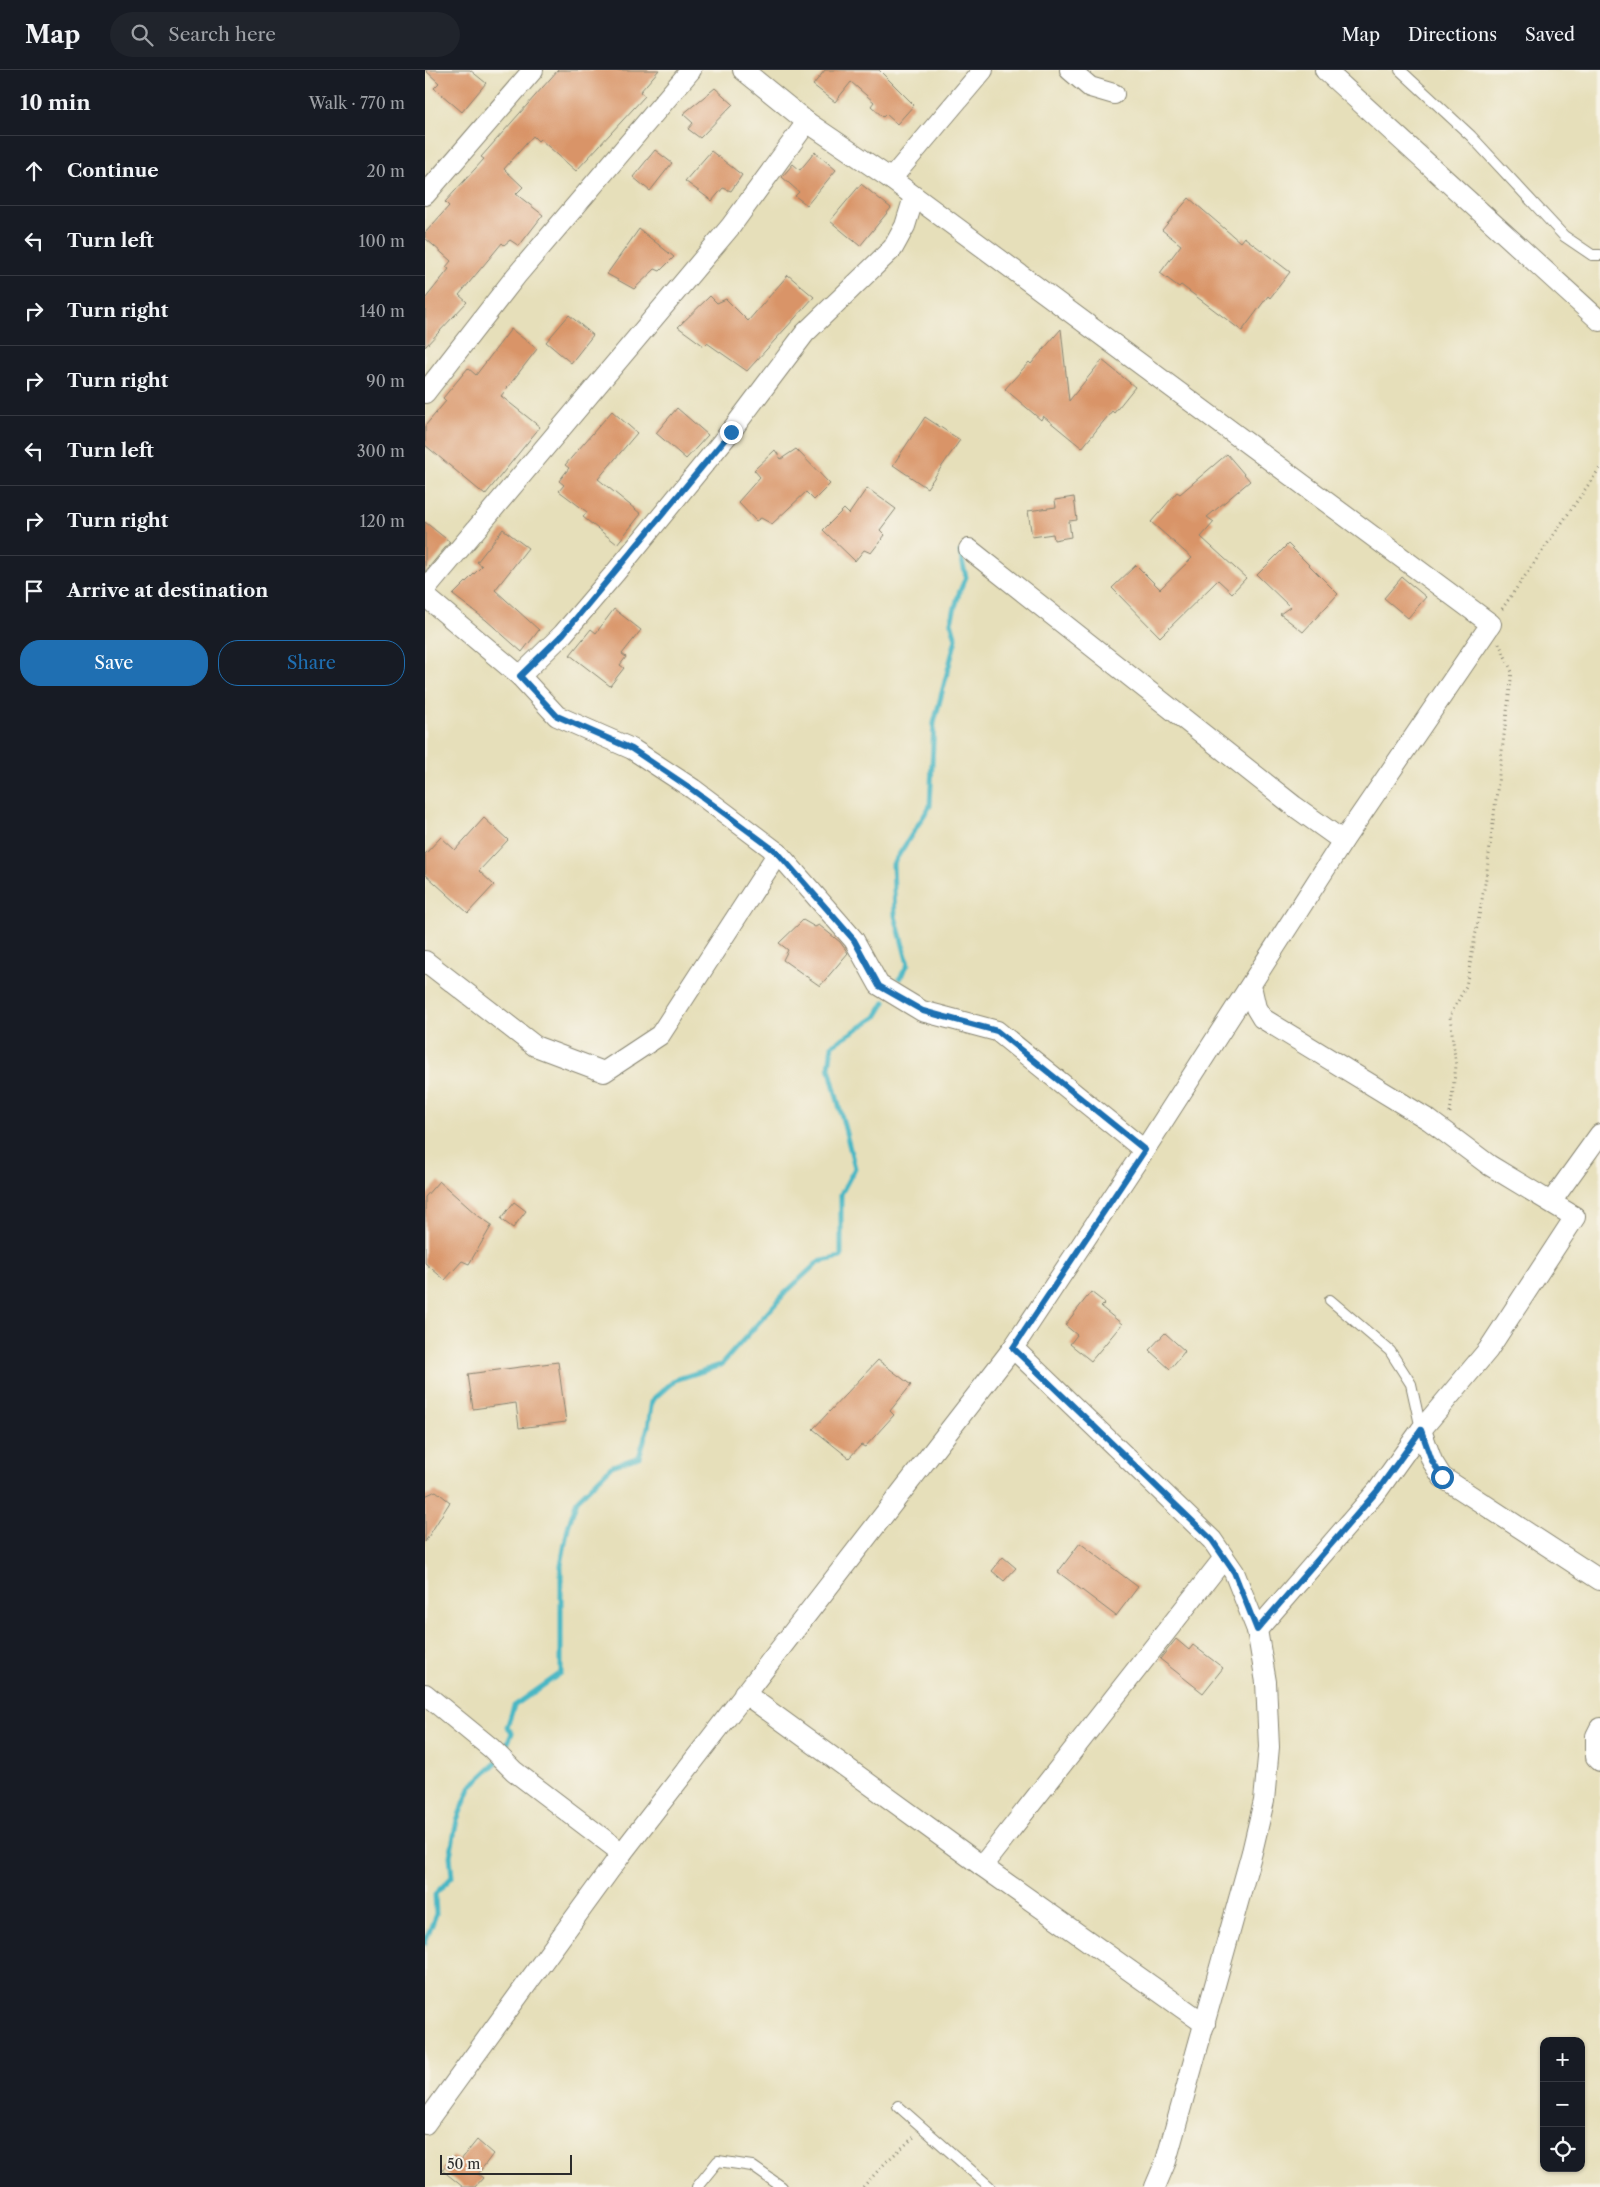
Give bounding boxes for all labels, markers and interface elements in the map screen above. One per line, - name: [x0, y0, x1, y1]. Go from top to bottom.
- search box: [110, 12, 460, 57]
- text: Map: [25, 20, 80, 49]
- icon: search: [128, 21, 156, 49]
- text: Search here: [168, 23, 276, 46]
- text: Map: [1341, 24, 1380, 46]
- text: Directions: [1408, 24, 1497, 46]
- text: Saved: [1525, 24, 1575, 46]
- text: 10 min: [20, 90, 91, 115]
- text: Walk · 770 m: [309, 93, 405, 113]
- icon: ahead: [20, 157, 48, 185]
- text: Continue: [67, 159, 159, 182]
- text: 20 m: [366, 161, 405, 181]
- icon: left: [20, 227, 48, 255]
- text: Turn left: [67, 229, 154, 252]
- text: 100 m: [359, 231, 405, 251]
- icon: right: [20, 297, 48, 325]
- text: Turn right: [67, 299, 168, 322]
- text: 140 m: [360, 301, 405, 321]
- icon: right: [20, 367, 48, 395]
- text: Turn right: [67, 369, 168, 392]
- text: 90 m: [366, 371, 405, 391]
- route end: [720, 421, 743, 444]
- icon: left: [20, 437, 48, 465]
- text: Turn left: [67, 439, 154, 462]
- text: 300 m: [357, 441, 405, 461]
- icon: right: [20, 507, 48, 535]
- text: Turn right: [67, 509, 168, 532]
- text: 120 m: [360, 511, 405, 531]
- icon: arrive: [20, 577, 48, 605]
- text: Arrive at destination: [67, 579, 268, 602]
- button: Save: [20, 640, 208, 686]
- button: Share: [218, 640, 405, 686]
- route start: [1431, 1466, 1454, 1489]
- map controls: [1540, 2037, 1585, 2172]
- button: +: [1540, 2037, 1585, 2082]
- button: −: [1540, 2082, 1585, 2127]
- button: locate: [1540, 2127, 1585, 2172]
- scale bar: [440, 2152, 573, 2175]
- text: 50 m: [447, 2155, 480, 2173]

